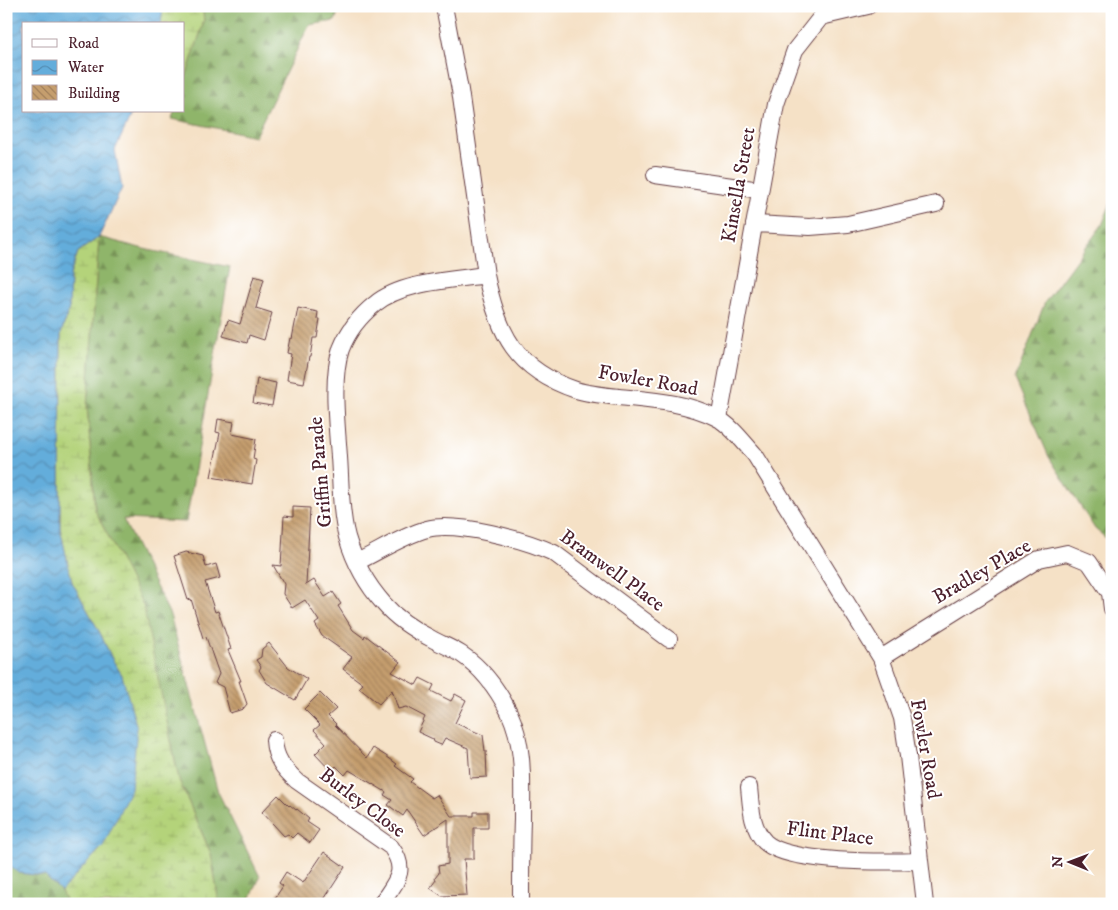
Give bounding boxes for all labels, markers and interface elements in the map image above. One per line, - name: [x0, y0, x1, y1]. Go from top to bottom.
- legend: [22, 22, 185, 112]
- text: Road: [68, 34, 100, 53]
- text: Water: [67, 58, 104, 77]
- text: Building: [68, 84, 120, 103]
- street label: Kinsella Street: [717, 125, 761, 245]
- street label: Fowler Road: [596, 360, 700, 402]
- street label: Griffin Parade: [304, 416, 338, 528]
- street label: Bramwell Place: [555, 525, 669, 617]
- street label: Bradley Place: [928, 534, 1036, 610]
- street label: Fowler Road: [904, 697, 946, 801]
- street label: Burley Close: [314, 762, 410, 844]
- street label: Flint Place: [785, 816, 875, 852]
- north arrow: [1046, 838, 1096, 888]
- text: N: [1049, 855, 1067, 868]

